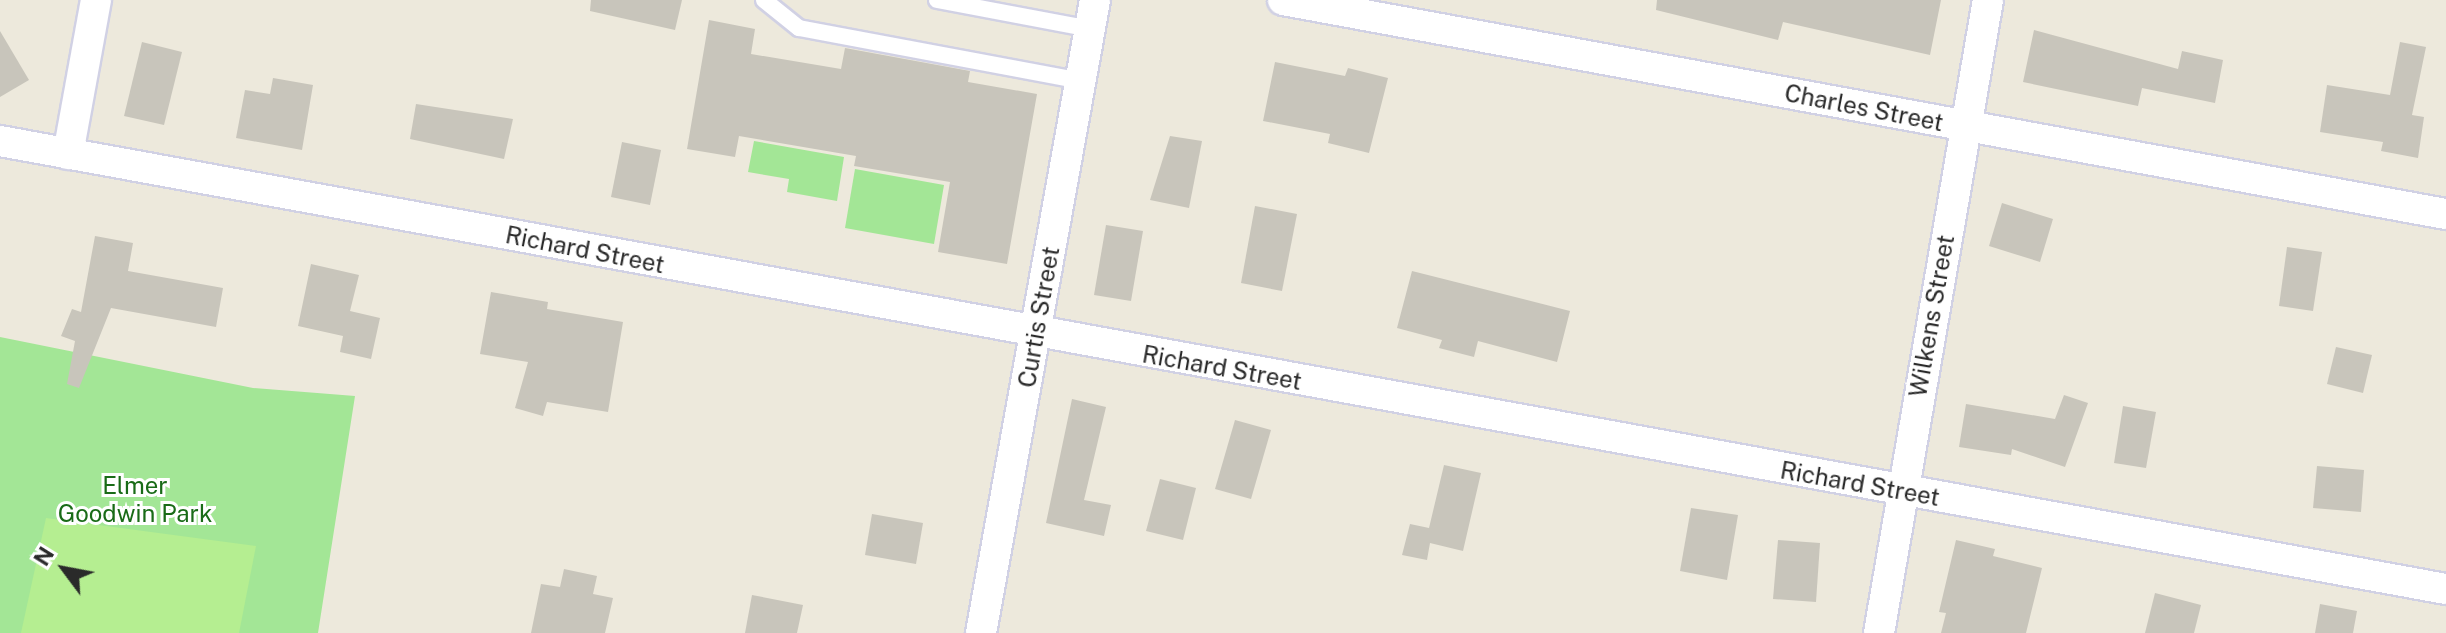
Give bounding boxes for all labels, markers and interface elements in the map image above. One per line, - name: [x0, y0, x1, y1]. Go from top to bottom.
- street label: Charles Street: [1782, 78, 1946, 138]
- street label: Richard Street: [503, 220, 667, 280]
- street label: Wilkens Street: [1904, 233, 1960, 399]
- street label: Curtis Street: [1012, 244, 1066, 390]
- street label: Richard Street: [1140, 340, 1304, 396]
- street label: Richard Street: [1778, 456, 1942, 512]
- park label: Elmer Goodwin Park: [58, 472, 212, 528]
- north arrow: [24, 529, 104, 609]
- text: N: [28, 542, 59, 570]

